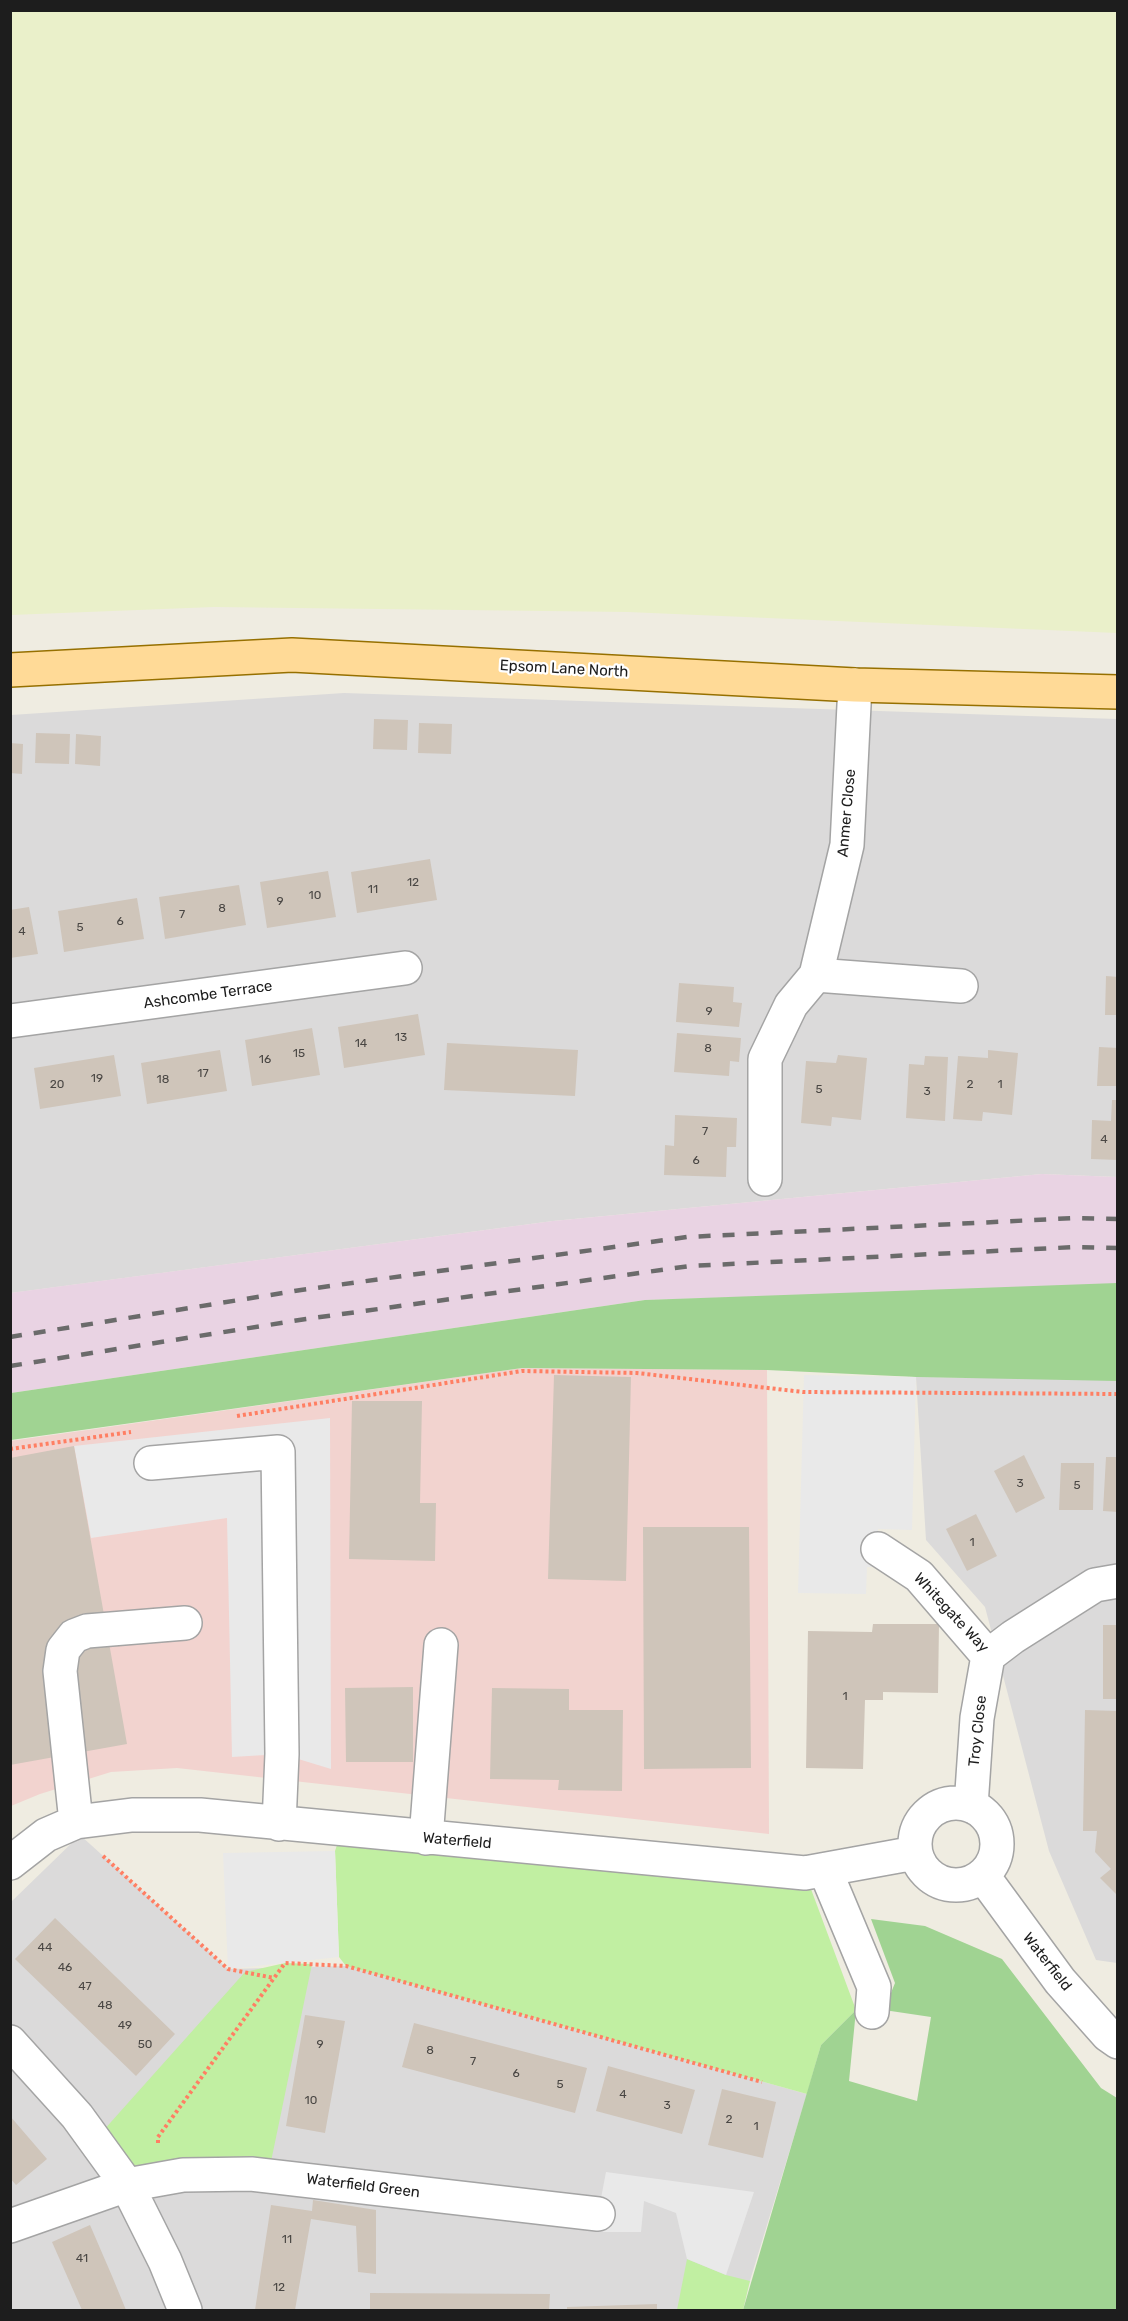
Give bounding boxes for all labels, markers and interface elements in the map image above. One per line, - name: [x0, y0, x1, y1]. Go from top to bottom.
- street label: Epsom Lane North: [499, 657, 629, 681]
- street label: Anmer Close: [834, 768, 860, 858]
- house number: 12: [407, 876, 419, 890]
- house number: 11: [368, 883, 378, 897]
- house number: 10: [309, 889, 321, 903]
- house number: 9: [276, 895, 284, 909]
- house number: 8: [218, 902, 226, 916]
- house number: 7: [179, 908, 185, 922]
- house number: 6: [116, 915, 124, 929]
- house number: 5: [76, 921, 84, 935]
- house number: 4: [18, 925, 26, 939]
- street label: Ashcombe Terrace: [142, 977, 274, 1013]
- house number: 9: [705, 1005, 713, 1019]
- house number: 13: [395, 1031, 407, 1045]
- house number: 14: [355, 1037, 367, 1051]
- house number: 8: [704, 1042, 712, 1056]
- house number: 15: [293, 1047, 305, 1061]
- house number: 16: [259, 1053, 271, 1067]
- house number: 17: [197, 1067, 209, 1081]
- house number: 19: [91, 1072, 103, 1086]
- house number: 18: [157, 1073, 169, 1087]
- house number: 20: [50, 1078, 64, 1092]
- house number: 2: [966, 1078, 974, 1092]
- house number: 1: [997, 1078, 1003, 1092]
- house number: 5: [815, 1083, 823, 1097]
- house number: 3: [923, 1085, 931, 1099]
- house number: 7: [702, 1125, 708, 1139]
- house number: 4: [1100, 1133, 1108, 1147]
- house number: 6: [692, 1154, 700, 1168]
- house number: 3: [1016, 1477, 1024, 1491]
- house number: 5: [1073, 1479, 1081, 1493]
- house number: 1: [969, 1536, 975, 1550]
- street label: Whitegate Way: [910, 1569, 992, 1657]
- house number: 1: [842, 1690, 848, 1704]
- street label: Troy Close: [965, 1694, 991, 1768]
- street label: Waterfield: [422, 1829, 492, 1853]
- street label: Waterfield: [1019, 1929, 1075, 1995]
- house number: 44: [38, 1941, 52, 1955]
- house number: 46: [58, 1961, 72, 1975]
- house number: 47: [78, 1980, 92, 1994]
- house number: 48: [97, 1999, 113, 2013]
- house number: 49: [118, 2019, 132, 2033]
- house number: 50: [138, 2038, 152, 2052]
- house number: 9: [316, 2038, 324, 2052]
- house number: 8: [426, 2044, 434, 2058]
- house number: 7: [470, 2055, 476, 2069]
- house number: 6: [512, 2067, 520, 2081]
- house number: 5: [556, 2078, 564, 2092]
- house number: 4: [619, 2088, 627, 2102]
- house number: 10: [305, 2094, 317, 2108]
- house number: 3: [663, 2099, 671, 2113]
- house number: 2: [725, 2113, 733, 2127]
- house number: 1: [753, 2120, 759, 2134]
- street label: Waterfield Green: [305, 2170, 421, 2202]
- house number: 11: [282, 2233, 292, 2247]
- house number: 41: [76, 2252, 88, 2266]
- house number: 12: [273, 2281, 285, 2295]

